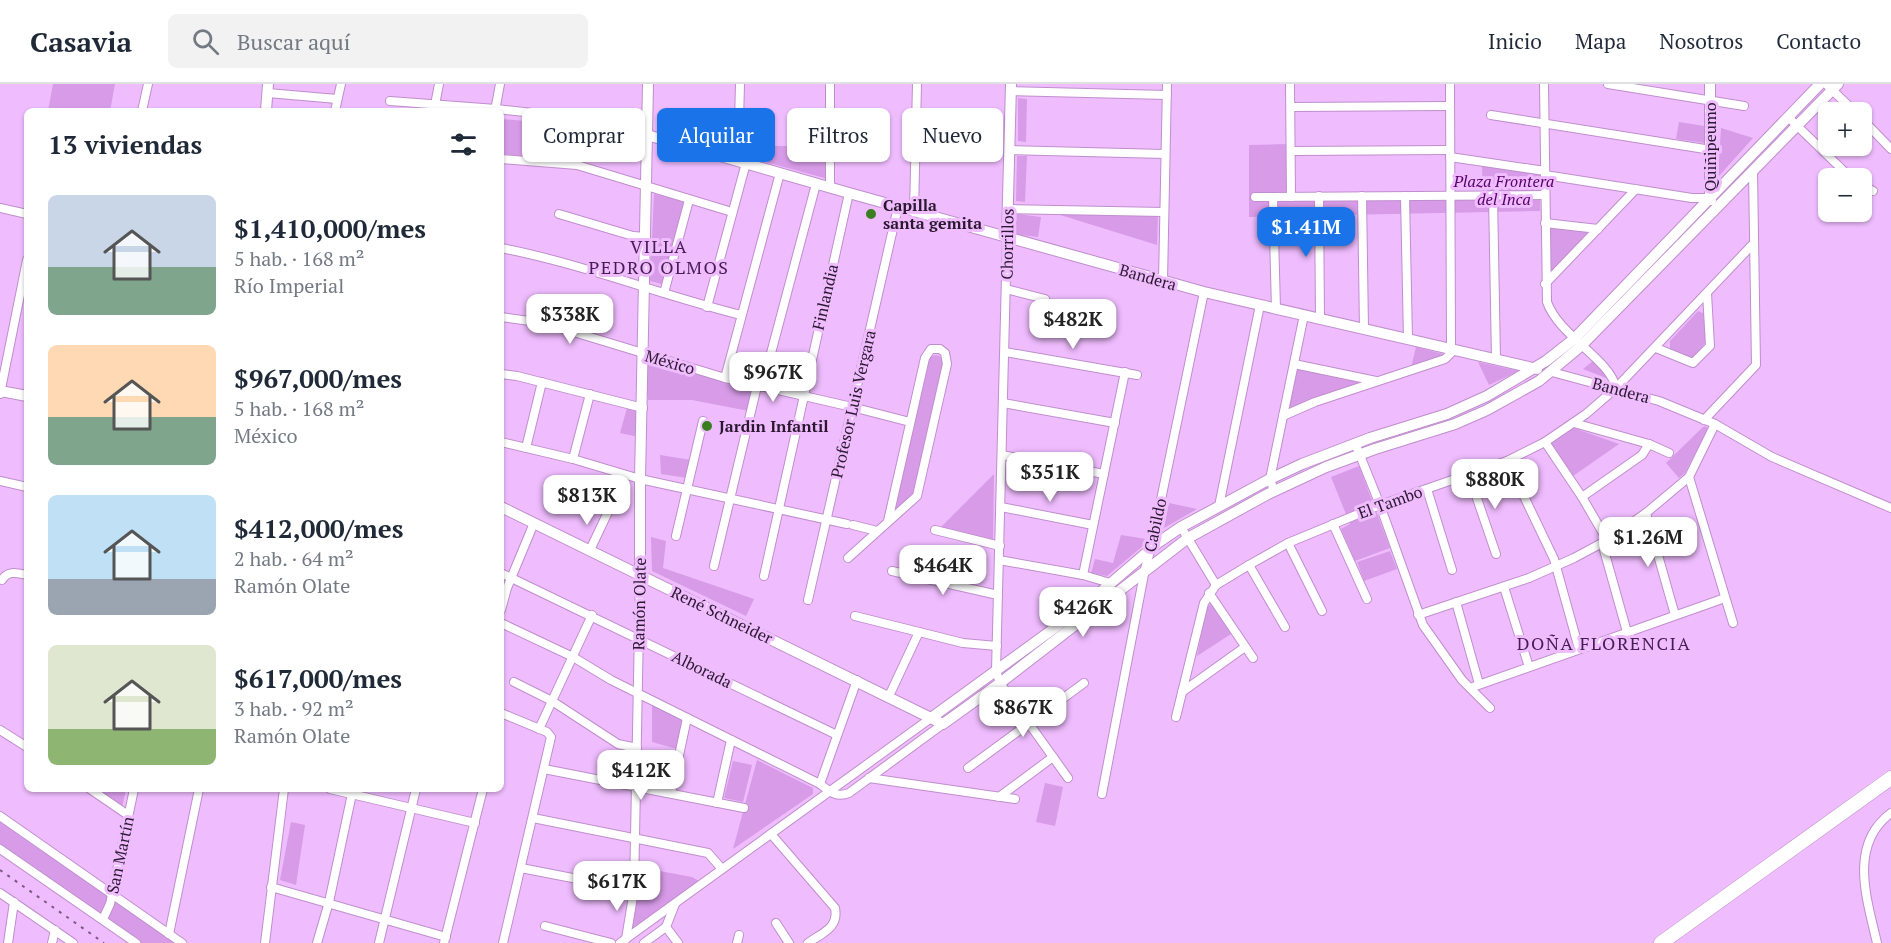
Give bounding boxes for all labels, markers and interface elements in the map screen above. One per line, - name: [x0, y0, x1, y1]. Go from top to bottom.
- search box: [168, 14, 588, 68]
- text: Casavia: [30, 23, 132, 60]
- icon: search: [189, 25, 222, 58]
- text: Buscar aquí: [237, 27, 350, 56]
- text: Inicio: [1488, 27, 1542, 55]
- text: Mapa: [1575, 27, 1626, 55]
- text: Nosotros: [1659, 27, 1743, 55]
- text: Contacto: [1776, 27, 1861, 55]
- street label: Quiñipeumo: [1699, 102, 1721, 192]
- map controls: [1818, 102, 1872, 222]
- button: +: [1818, 102, 1872, 156]
- chip: Comprar: [522, 108, 645, 162]
- chip: Alquilar: [657, 108, 775, 162]
- chip: Filtros: [787, 108, 890, 162]
- chip: Nuevo: [902, 108, 1003, 162]
- text: 13 viviendas: [48, 127, 202, 161]
- icon: filters: [447, 128, 480, 161]
- button: −: [1818, 168, 1872, 222]
- park label: Plaza Frontera del Inca: [1453, 170, 1554, 210]
- place label: Capilla santa gemita: [883, 194, 982, 234]
- marker: Capilla santa gemita: [864, 207, 878, 221]
- pin: $1.41M: [1257, 207, 1355, 258]
- street label: Chorrillos: [995, 208, 1019, 280]
- text: $1,410,000/mes: [234, 211, 426, 245]
- text: $1.41M: [1271, 213, 1341, 240]
- icon: home: [96, 219, 168, 291]
- district label: VILLA PEDRO OLMOS: [589, 234, 729, 279]
- text: 5 hab. · 168 m²: [234, 245, 364, 272]
- street label: Bandera: [1117, 258, 1179, 296]
- street label: Finlandia: [807, 262, 843, 332]
- text: Río Imperial: [234, 272, 344, 299]
- pin: $338K: [528, 294, 612, 345]
- pin: $482K: [1031, 299, 1115, 350]
- text: $338K: [540, 300, 600, 327]
- text: $482K: [1043, 305, 1103, 332]
- street label: Profesor Luis Vergara: [825, 328, 881, 480]
- street label: México: [643, 344, 698, 380]
- pin: $967K: [731, 352, 815, 403]
- text: $967K: [743, 358, 803, 385]
- text: $967,000/mes: [234, 361, 402, 395]
- icon: home: [96, 369, 168, 441]
- street label: Bandera: [1590, 372, 1652, 408]
- text: 5 hab. · 168 m²: [234, 395, 364, 422]
- place label: Jardin Infantil: [719, 415, 829, 437]
- marker: Jardin Infantil: [700, 419, 714, 433]
- text: México: [234, 422, 297, 449]
- pin: $351K: [1008, 452, 1092, 503]
- text: $351K: [1020, 458, 1080, 485]
- pin: $880K: [1453, 459, 1537, 510]
- text: $880K: [1465, 465, 1525, 492]
- pin: $813K: [545, 475, 629, 526]
- street label: El Tambo: [1355, 480, 1425, 524]
- text: $813K: [557, 481, 617, 508]
- street label: Cabildo: [1139, 496, 1171, 554]
- text: $412,000/mes: [234, 511, 403, 545]
- pin: $1.26M: [1599, 517, 1697, 568]
- icon: home: [96, 519, 168, 591]
- text: $1.26M: [1613, 523, 1683, 550]
- text: 2 hab. · 64 m²: [234, 545, 354, 572]
- pin: $464K: [901, 545, 985, 596]
- text: $464K: [913, 551, 973, 578]
- street label: Ramón Olate: [627, 557, 651, 651]
- text: Ramón Olate: [234, 572, 350, 599]
- street label: René Schneider: [668, 581, 777, 649]
- pin: $426K: [1041, 587, 1125, 638]
- text: $426K: [1053, 593, 1113, 620]
- district label: DOÑA FLORENCIA: [1517, 631, 1691, 655]
- street label: Alborada: [668, 645, 736, 693]
- text: $617,000/mes: [234, 661, 402, 695]
- icon: home: [96, 669, 168, 741]
- pin: $867K: [981, 687, 1065, 738]
- text: $867K: [993, 693, 1053, 720]
- text: 3 hab. · 92 m²: [234, 695, 354, 722]
- text: Ramón Olate: [234, 722, 350, 749]
- pin: $412K: [599, 750, 683, 801]
- text: $412K: [611, 756, 671, 783]
- street label: San Martín: [101, 814, 139, 896]
- pin: $617K: [575, 861, 659, 912]
- text: $617K: [587, 867, 647, 894]

